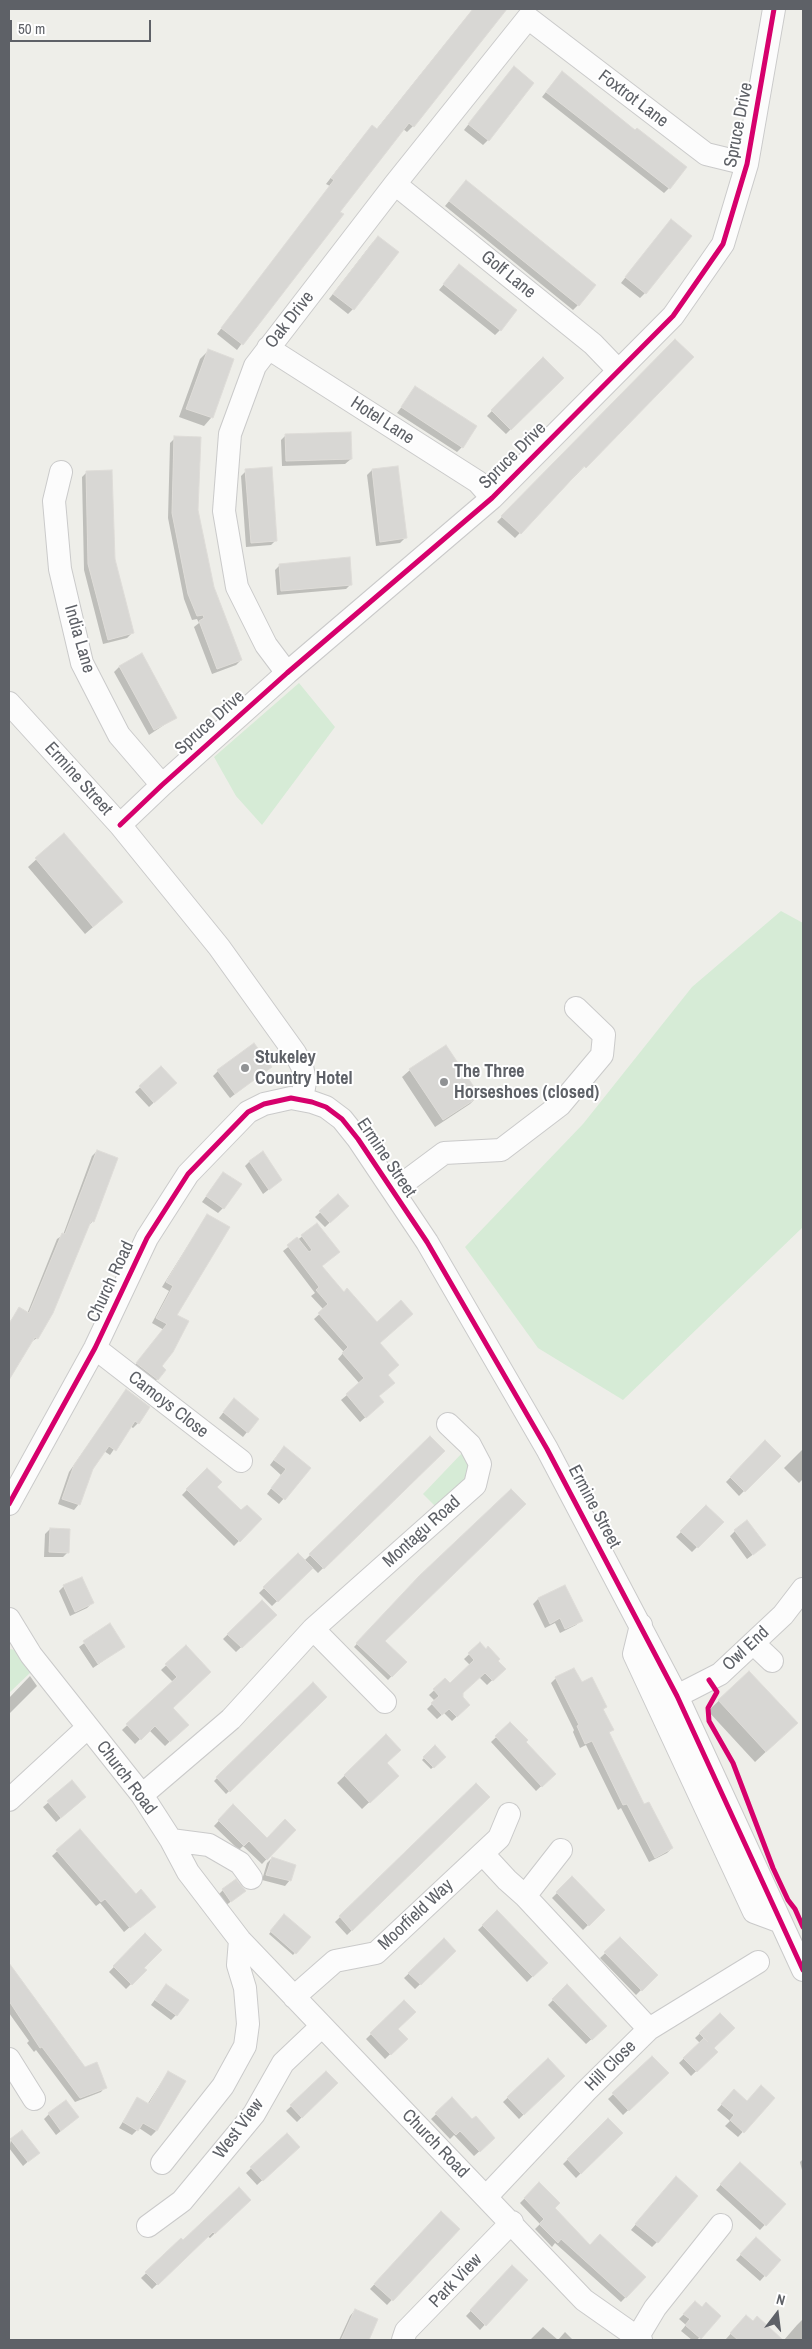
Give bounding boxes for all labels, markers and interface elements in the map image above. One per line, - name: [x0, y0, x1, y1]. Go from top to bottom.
- scale bar: [12, 10, 154, 42]
- text: 50 m: [18, 18, 45, 39]
- street label: Foxtrot Lane: [594, 66, 672, 132]
- street label: Spruce Drive: [720, 81, 758, 169]
- street label: Golf Lane: [476, 246, 540, 304]
- street label: Oak Drive: [261, 287, 319, 353]
- street label: Hotel Lane: [346, 393, 418, 449]
- street label: Spruce Drive: [475, 418, 551, 494]
- street label: India Lane: [59, 602, 99, 676]
- street label: Spruce Drive: [171, 686, 249, 760]
- street label: Ermine Street: [40, 738, 116, 820]
- place label: Stukeley Country Hotel: [255, 1047, 353, 1090]
- place label: The Three Horseshoes (closed): [454, 1061, 599, 1104]
- marker: Stukeley Country Hotel: [239, 1062, 251, 1074]
- marker: The Three Horseshoes (closed): [438, 1076, 450, 1088]
- street label: Ermine Street: [352, 1114, 420, 1202]
- street label: Church Road: [83, 1238, 139, 1326]
- street label: Camoys Close: [124, 1367, 212, 1443]
- street label: Ermine Street: [563, 1462, 625, 1552]
- street label: Montagu Road: [379, 1492, 465, 1572]
- street label: Owl End: [718, 1622, 774, 1676]
- street label: Church Road: [91, 1737, 161, 1819]
- street label: Moorfield Way: [374, 1875, 458, 1955]
- street label: Hill Close: [581, 2036, 641, 2096]
- street label: West View: [209, 2095, 269, 2163]
- street label: Church Road: [397, 2105, 473, 2183]
- street label: Park View: [425, 2249, 487, 2313]
- north arrow: [752, 2289, 802, 2339]
- text: N: [775, 2290, 787, 2309]

